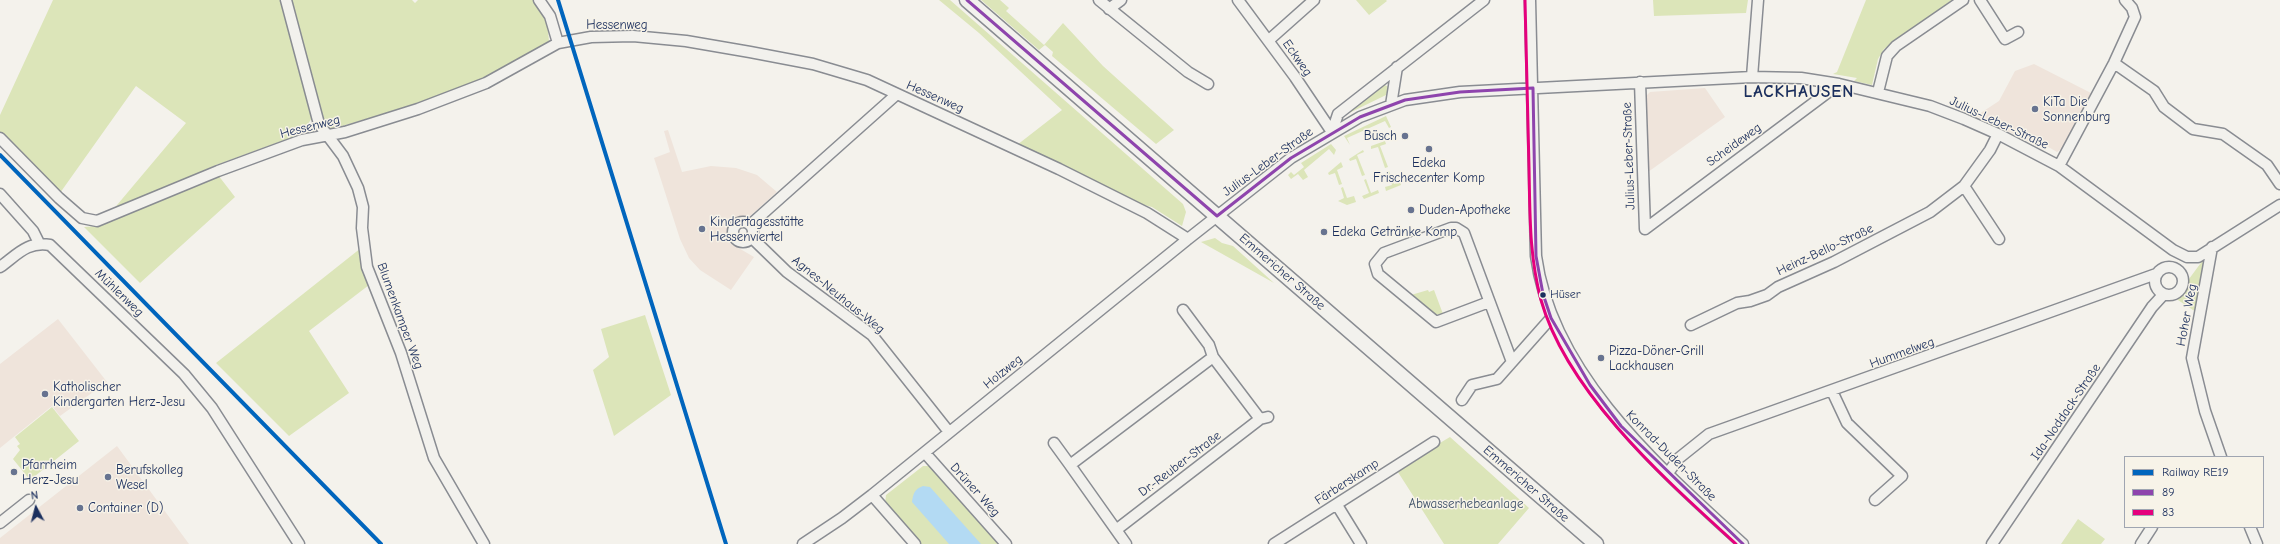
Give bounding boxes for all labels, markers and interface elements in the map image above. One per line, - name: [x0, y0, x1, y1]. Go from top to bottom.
- street label: Hessenweg: [586, 17, 648, 33]
- street label: Eckweg: [1279, 37, 1315, 79]
- street label: Hessenweg: [904, 77, 966, 117]
- district label: LACKHAUSEN: [1744, 82, 1854, 102]
- street label: Julius-Leber-Straße: [1947, 93, 2051, 153]
- place label: KiTa Die Sonnenburg: [2043, 94, 2110, 125]
- street label: Julius-Leber-Straße: [1619, 102, 1639, 210]
- marker: KiTa Die Sonnenburg: [2030, 104, 2040, 114]
- street label: Hessenweg: [278, 112, 342, 142]
- street label: Scheideweg: [1703, 120, 1765, 170]
- street label: Julius-Leber-Straße: [1220, 124, 1316, 200]
- place label: Büsch: [1364, 128, 1397, 144]
- marker: Büsch: [1400, 131, 1410, 141]
- marker: Edeka Frischecenter Komp: [1424, 144, 1434, 154]
- place label: Edeka Frischecenter Komp: [1373, 155, 1485, 186]
- place label: Duden-Apotheke: [1419, 202, 1511, 218]
- marker: Duden-Apotheke: [1406, 205, 1416, 215]
- place label: Kindertagesstätte Hessenviertel: [710, 214, 804, 245]
- street label: Heinz-Bello-Straße: [1774, 221, 1876, 279]
- marker: Kindertagesstätte Hessenviertel: [697, 224, 707, 234]
- place label: Edeka Getränke Komp: [1332, 224, 1457, 240]
- marker: Edeka Getränke Komp: [1319, 227, 1329, 237]
- street label: Emmericher Straße: [1236, 230, 1328, 314]
- street label: Agnes-Neuhaus-Weg: [788, 253, 888, 337]
- street label: Blumenkamper Weg: [373, 261, 427, 371]
- street label: Mühlenweg: [91, 266, 147, 320]
- street label: Hoher Weg: [2173, 283, 2201, 347]
- place label: Hüser: [1550, 288, 1581, 302]
- marker: Hüser: [1538, 290, 1548, 300]
- street label: Hummelweg: [1867, 334, 1937, 372]
- place label: Pizza-Döner-Grill Lackhausen: [1609, 343, 1704, 374]
- street label: Holzweg: [980, 352, 1026, 392]
- marker: Pizza-Döner-Grill Lackhausen: [1596, 353, 1606, 363]
- street label: Ida-Noddack-Straße: [2028, 361, 2104, 463]
- place label: Katholischer Kindergarten Herz-Jesu: [53, 379, 185, 410]
- marker: Katholischer Kindergarten Herz-Jesu: [40, 389, 50, 399]
- street label: Konrad-Duden-Straße: [1622, 407, 1720, 505]
- street label: Dr.-Reuber-Straße: [1136, 428, 1224, 500]
- street label: Emmericher Straße: [1480, 442, 1572, 526]
- street label: Färberskamp: [1312, 456, 1382, 508]
- legend: [2124, 456, 2264, 528]
- place label: Pfarrheim Herz-Jesu: [22, 457, 78, 488]
- street label: Drüner Weg: [947, 460, 1003, 520]
- place label: Berufskolleg Wesel: [116, 462, 183, 493]
- text: Railway RE19: [2162, 465, 2229, 479]
- marker: Pfarrheim Herz-Jesu: [9, 467, 19, 477]
- marker: Berufskolleg Wesel: [103, 472, 113, 482]
- text: 89: [2162, 485, 2175, 499]
- north arrow: [16, 488, 56, 528]
- text: N: [30, 489, 39, 502]
- park label: Abwasserhebeanlage: [1409, 496, 1523, 512]
- place label: Container (D): [88, 500, 163, 516]
- marker: Container (D): [75, 503, 85, 513]
- text: 83: [2162, 505, 2174, 519]

